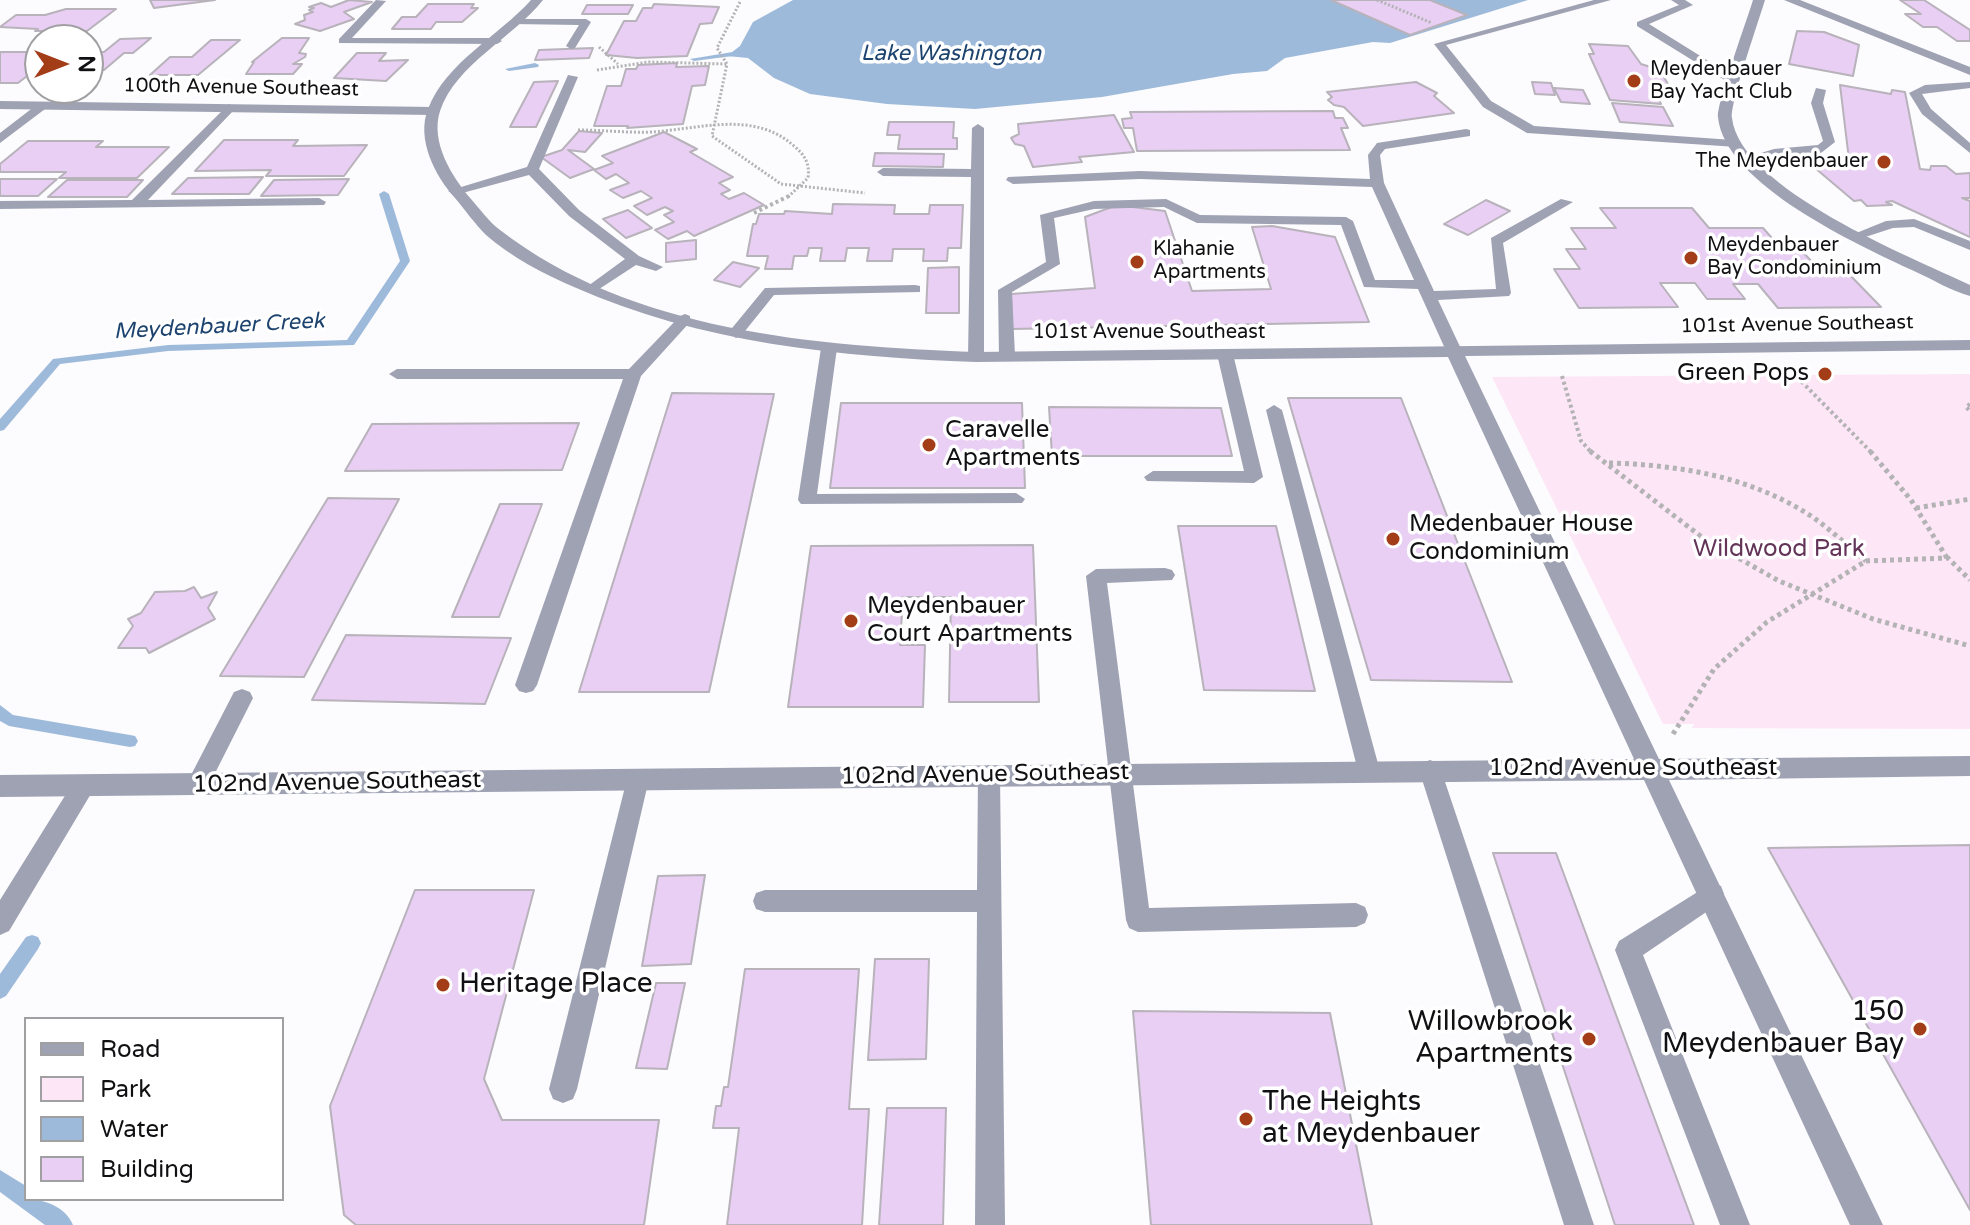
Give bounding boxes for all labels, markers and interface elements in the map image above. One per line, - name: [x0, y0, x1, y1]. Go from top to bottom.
- north arrow: [24, 24, 104, 104]
- water label: Lake Washington: [861, 41, 1041, 67]
- text: N: [73, 55, 99, 73]
- place label: Meydenbauer Bay Yacht Club: [1650, 58, 1792, 105]
- marker: Meydenbauer Bay Yacht Club: [1625, 72, 1643, 90]
- street label: 100th Avenue Southeast: [123, 74, 359, 102]
- place label: The Meydenbauer: [1695, 150, 1868, 174]
- marker: The Meydenbauer: [1875, 153, 1893, 171]
- place label: Meydenbauer Bay Condominium: [1707, 234, 1882, 281]
- place label: Klahanie Apartments: [1153, 238, 1266, 285]
- marker: Meydenbauer Bay Condominium: [1682, 249, 1700, 267]
- marker: Klahanie Apartments: [1128, 253, 1146, 271]
- water label: Meydenbauer Creek: [113, 308, 325, 346]
- street label: 101st Avenue Southeast: [1680, 311, 1914, 339]
- street label: 101st Avenue Southeast: [1032, 321, 1266, 345]
- place label: Green Pops: [1677, 360, 1809, 388]
- marker: Green Pops: [1816, 365, 1834, 383]
- place label: Caravelle Apartments: [945, 417, 1080, 473]
- marker: Caravelle Apartments: [920, 436, 938, 454]
- place label: Medenbauer House Condominium: [1409, 511, 1633, 567]
- marker: Medenbauer House Condominium: [1384, 530, 1402, 548]
- park label: Wildwood Park: [1693, 536, 1865, 564]
- place label: Meydenbauer Court Apartments: [867, 593, 1072, 649]
- marker: Meydenbauer Court Apartments: [842, 612, 860, 630]
- street label: 102nd Avenue Southeast: [1489, 755, 1777, 783]
- street label: 102nd Avenue Southeast: [840, 758, 1130, 792]
- street label: 102nd Avenue Southeast: [192, 766, 482, 800]
- place label: Heritage Place: [459, 968, 653, 1002]
- marker: Heritage Place: [434, 976, 452, 994]
- place label: 150 Meydenbauer Bay: [1662, 996, 1904, 1062]
- place label: Willowbrook Apartments: [1408, 1006, 1573, 1072]
- legend: [24, 1017, 284, 1201]
- marker: 150 Meydenbauer Bay: [1911, 1020, 1929, 1038]
- marker: Willowbrook Apartments: [1580, 1030, 1598, 1048]
- text: Road: [100, 1035, 160, 1064]
- text: Park: [100, 1075, 151, 1104]
- place label: The Heights at Meydenbauer: [1262, 1086, 1480, 1152]
- marker: The Heights at Meydenbauer: [1237, 1110, 1255, 1128]
- text: Water: [100, 1115, 168, 1144]
- text: Building: [100, 1155, 194, 1184]

